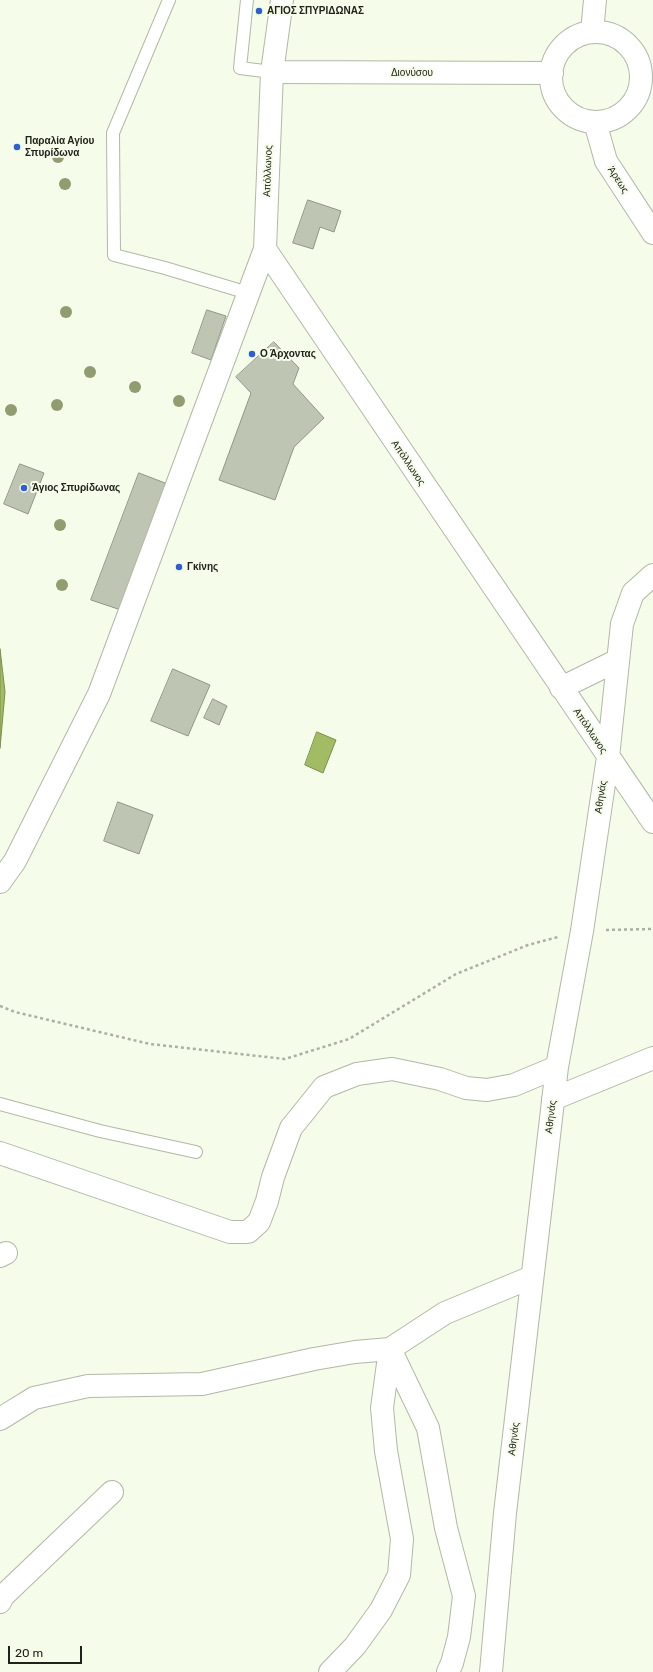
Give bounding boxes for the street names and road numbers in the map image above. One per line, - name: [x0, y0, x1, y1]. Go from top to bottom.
- street label: Διονύσου: [391, 67, 433, 79]
- street label: Απόλλωνος: [261, 145, 275, 197]
- street label: Άρεως: [605, 164, 631, 196]
- street label: Απόλλωνος: [388, 438, 428, 488]
- street label: Απόλλωνος: [570, 706, 610, 756]
- street label: Αθηνάς: [592, 780, 610, 814]
- street label: Αθηνάς: [543, 1100, 559, 1134]
- street label: Αθηνάς: [506, 1422, 522, 1456]

